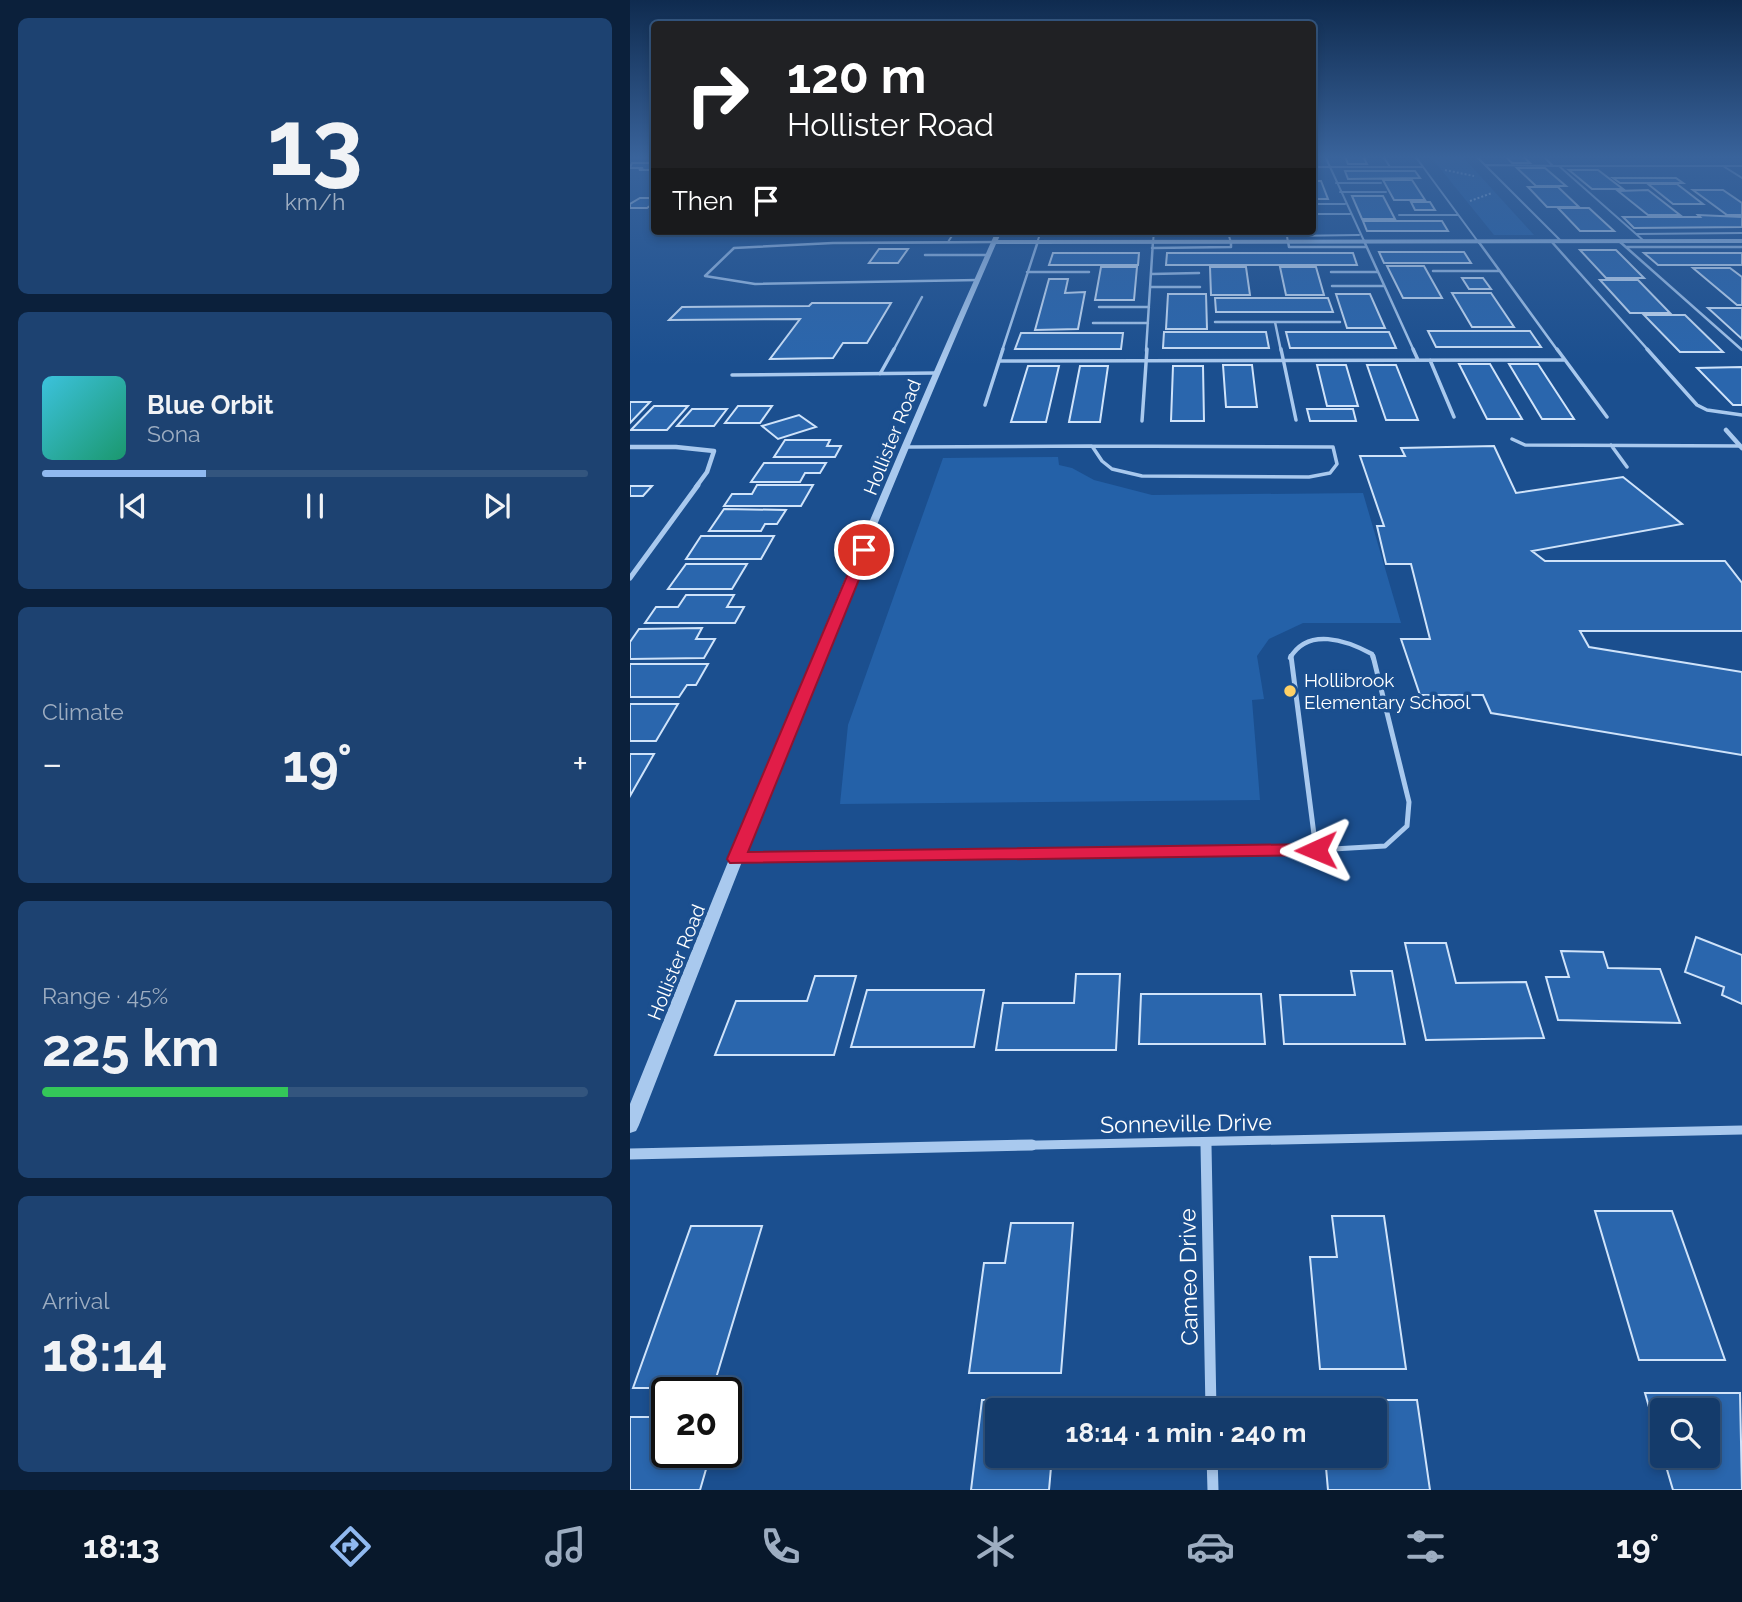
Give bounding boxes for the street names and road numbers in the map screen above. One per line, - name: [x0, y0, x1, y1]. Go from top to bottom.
- street label: Hollister Road: [859, 376, 925, 498]
- street label: Hollister Road: [643, 901, 709, 1023]
- street label: Sonneville Drive: [1100, 1108, 1272, 1138]
- street label: Cameo Drive: [1173, 1208, 1203, 1346]

